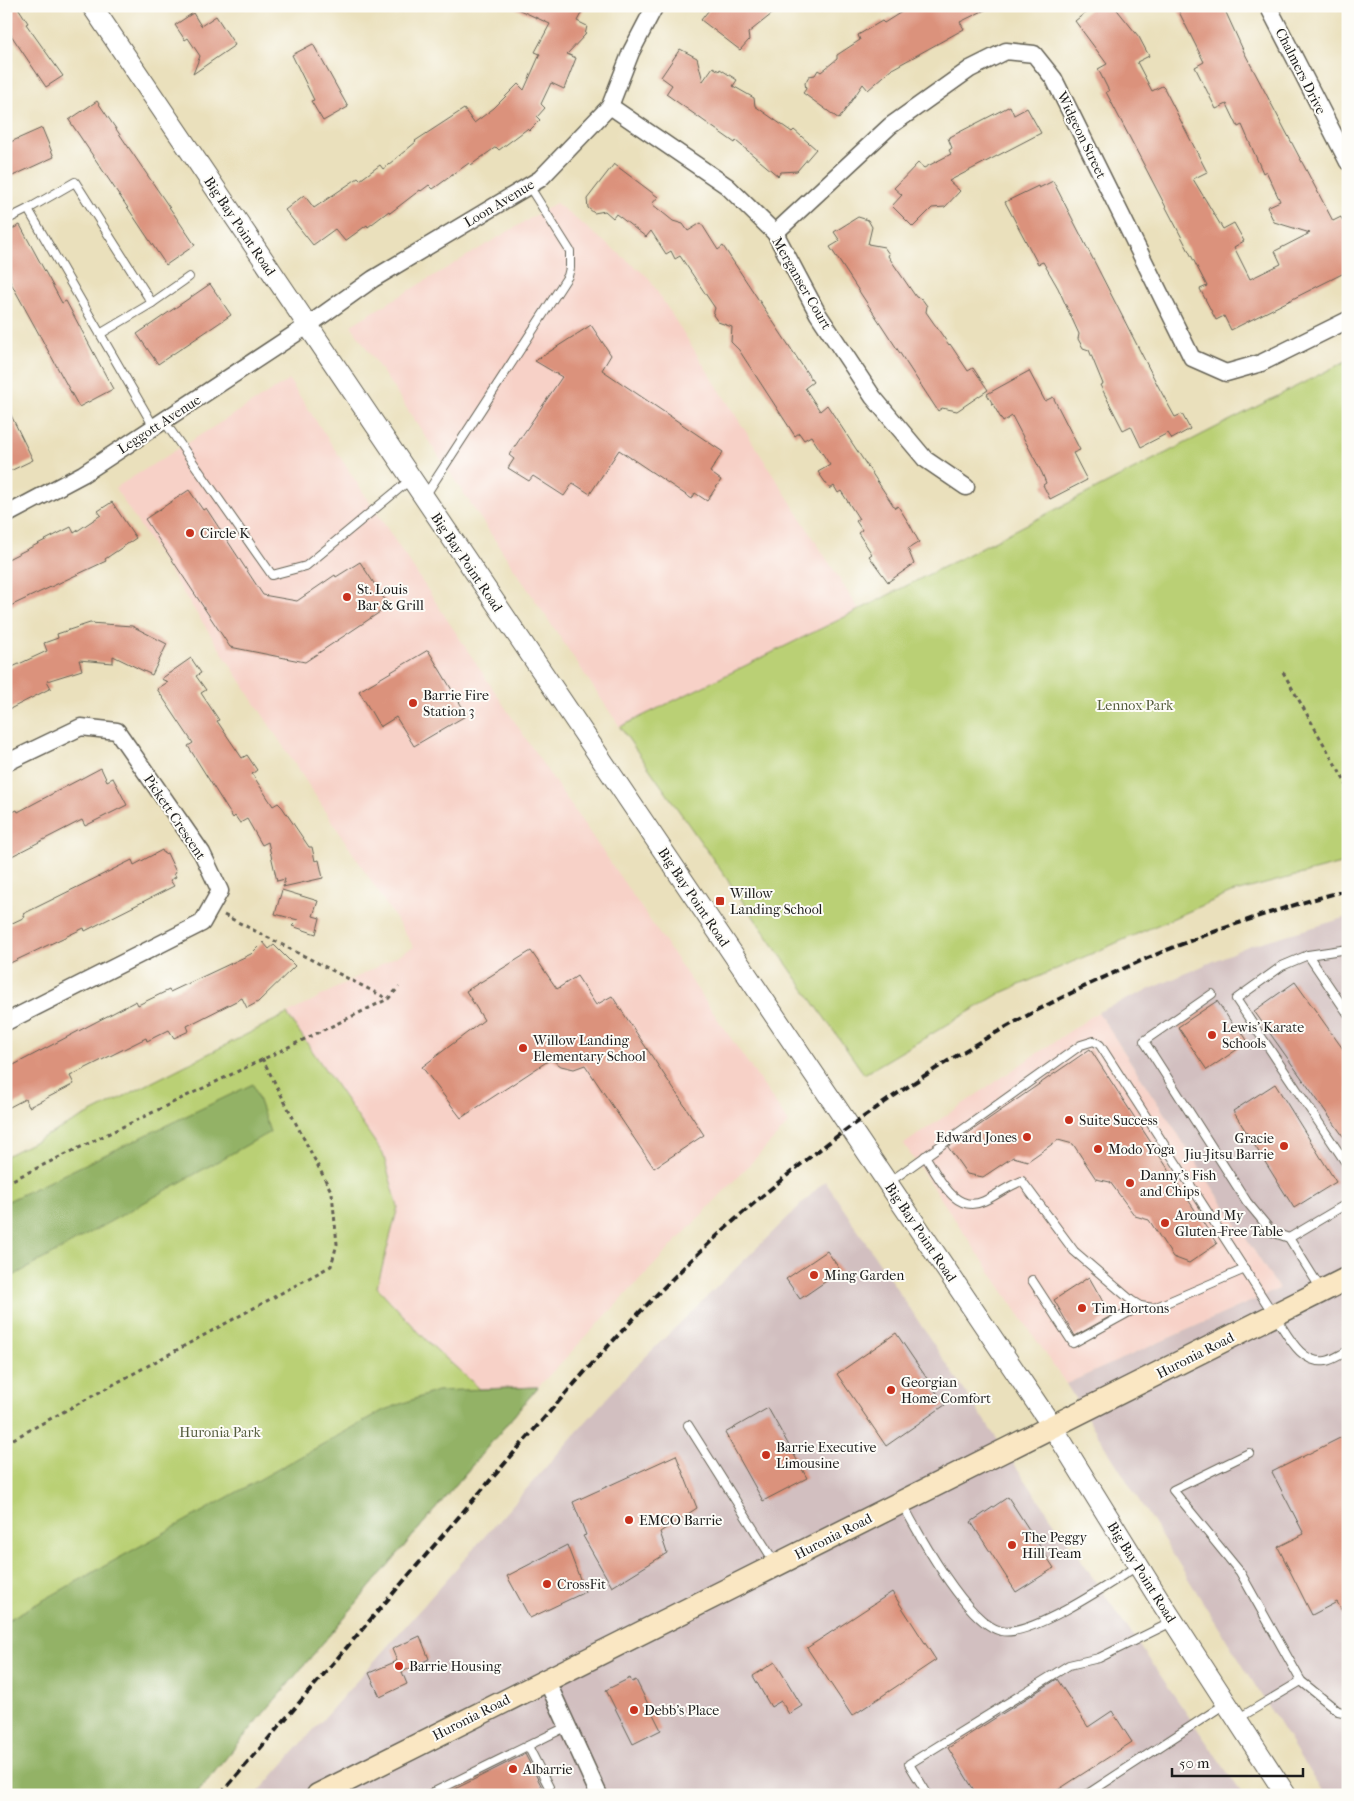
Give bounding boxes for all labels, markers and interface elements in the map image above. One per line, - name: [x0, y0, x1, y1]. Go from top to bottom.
- street label: Chalmers Drive: [1272, 25, 1330, 117]
- street label: Widgeon Street: [1053, 88, 1110, 182]
- street label: Big Bay Point Road: [200, 173, 279, 279]
- street label: Loon Avenue: [461, 176, 538, 231]
- street label: Merganser Court: [768, 234, 835, 333]
- street label: Leggott Avenue: [115, 391, 204, 458]
- street label: Big Bay Point Road: [427, 509, 506, 615]
- place label: Circle K: [200, 525, 250, 542]
- marker: Circle K: [184, 527, 196, 539]
- place label: St. Louis Bar & Grill: [357, 581, 424, 614]
- marker: St. Louis Bar & Grill: [341, 591, 353, 603]
- place label: Barrie Fire Station 3: [423, 687, 489, 720]
- marker: Barrie Fire Station 3: [407, 697, 419, 709]
- park label: Lennox Park: [1097, 697, 1174, 714]
- street label: Pickett Crescent: [140, 771, 209, 863]
- street label: Big Bay Point Road: [654, 844, 733, 950]
- place label: Willow Landing School: [729, 885, 823, 918]
- marker: Willow Landing School: [714, 895, 726, 907]
- place label: Lewis’ Karate Schools: [1222, 1019, 1304, 1052]
- marker: Lewis’ Karate Schools: [1206, 1029, 1218, 1041]
- place label: Willow Landing Elementary School: [532, 1032, 646, 1065]
- marker: Willow Landing Elementary School: [517, 1042, 529, 1054]
- place label: Suite Success: [1079, 1112, 1158, 1129]
- marker: Suite Success: [1063, 1114, 1075, 1126]
- place label: Edward Jones: [936, 1129, 1017, 1146]
- place label: Gracie Jiu-Jitsu Barrie: [1184, 1130, 1274, 1163]
- marker: Edward Jones: [1021, 1131, 1033, 1143]
- marker: Gracie Jiu-Jitsu Barrie: [1278, 1140, 1290, 1152]
- place label: Modo Yoga: [1108, 1141, 1175, 1158]
- marker: Modo Yoga: [1092, 1143, 1104, 1155]
- place label: Danny's Fish and Chips: [1140, 1167, 1217, 1200]
- marker: Danny's Fish and Chips: [1124, 1177, 1136, 1189]
- street label: Big Bay Point Road: [881, 1179, 960, 1285]
- place label: Around My Gluten-Free Table: [1174, 1207, 1283, 1240]
- marker: Around My Gluten-Free Table: [1159, 1217, 1171, 1229]
- place label: Ming Garden: [824, 1267, 904, 1284]
- marker: Ming Garden: [808, 1269, 820, 1281]
- place label: Tim Hortons: [1092, 1300, 1169, 1317]
- marker: Tim Hortons: [1076, 1302, 1088, 1314]
- street label: Huronia Road: [1154, 1328, 1237, 1382]
- place label: Georgian Home Comfort: [901, 1374, 991, 1407]
- marker: Georgian Home Comfort: [885, 1384, 897, 1396]
- park label: Huronia Park: [179, 1424, 261, 1441]
- place label: Barrie Executive Limousine: [776, 1439, 877, 1472]
- marker: Barrie Executive Limousine: [760, 1449, 772, 1461]
- street label: Huronia Road: [792, 1509, 875, 1563]
- place label: EMCO Barrie: [639, 1512, 722, 1529]
- marker: EMCO Barrie: [623, 1514, 635, 1526]
- street label: Big Bay Point Road: [1104, 1519, 1180, 1626]
- place label: The Peggy Hill Team: [1022, 1529, 1088, 1562]
- marker: The Peggy Hill Team: [1006, 1539, 1018, 1551]
- place label: CrossFit: [557, 1576, 606, 1593]
- marker: CrossFit: [541, 1578, 553, 1590]
- place label: Barrie Housing: [409, 1658, 502, 1675]
- marker: Barrie Housing: [393, 1660, 405, 1672]
- street label: Huronia Road: [430, 1690, 513, 1744]
- place label: Debb's Place: [644, 1702, 719, 1719]
- marker: Debb's Place: [628, 1704, 640, 1716]
- scale bar: [1172, 1746, 1303, 1778]
- text: 50 m: [1179, 1754, 1210, 1772]
- place label: Albarrie: [522, 1761, 573, 1778]
- marker: Albarrie: [507, 1763, 519, 1775]

